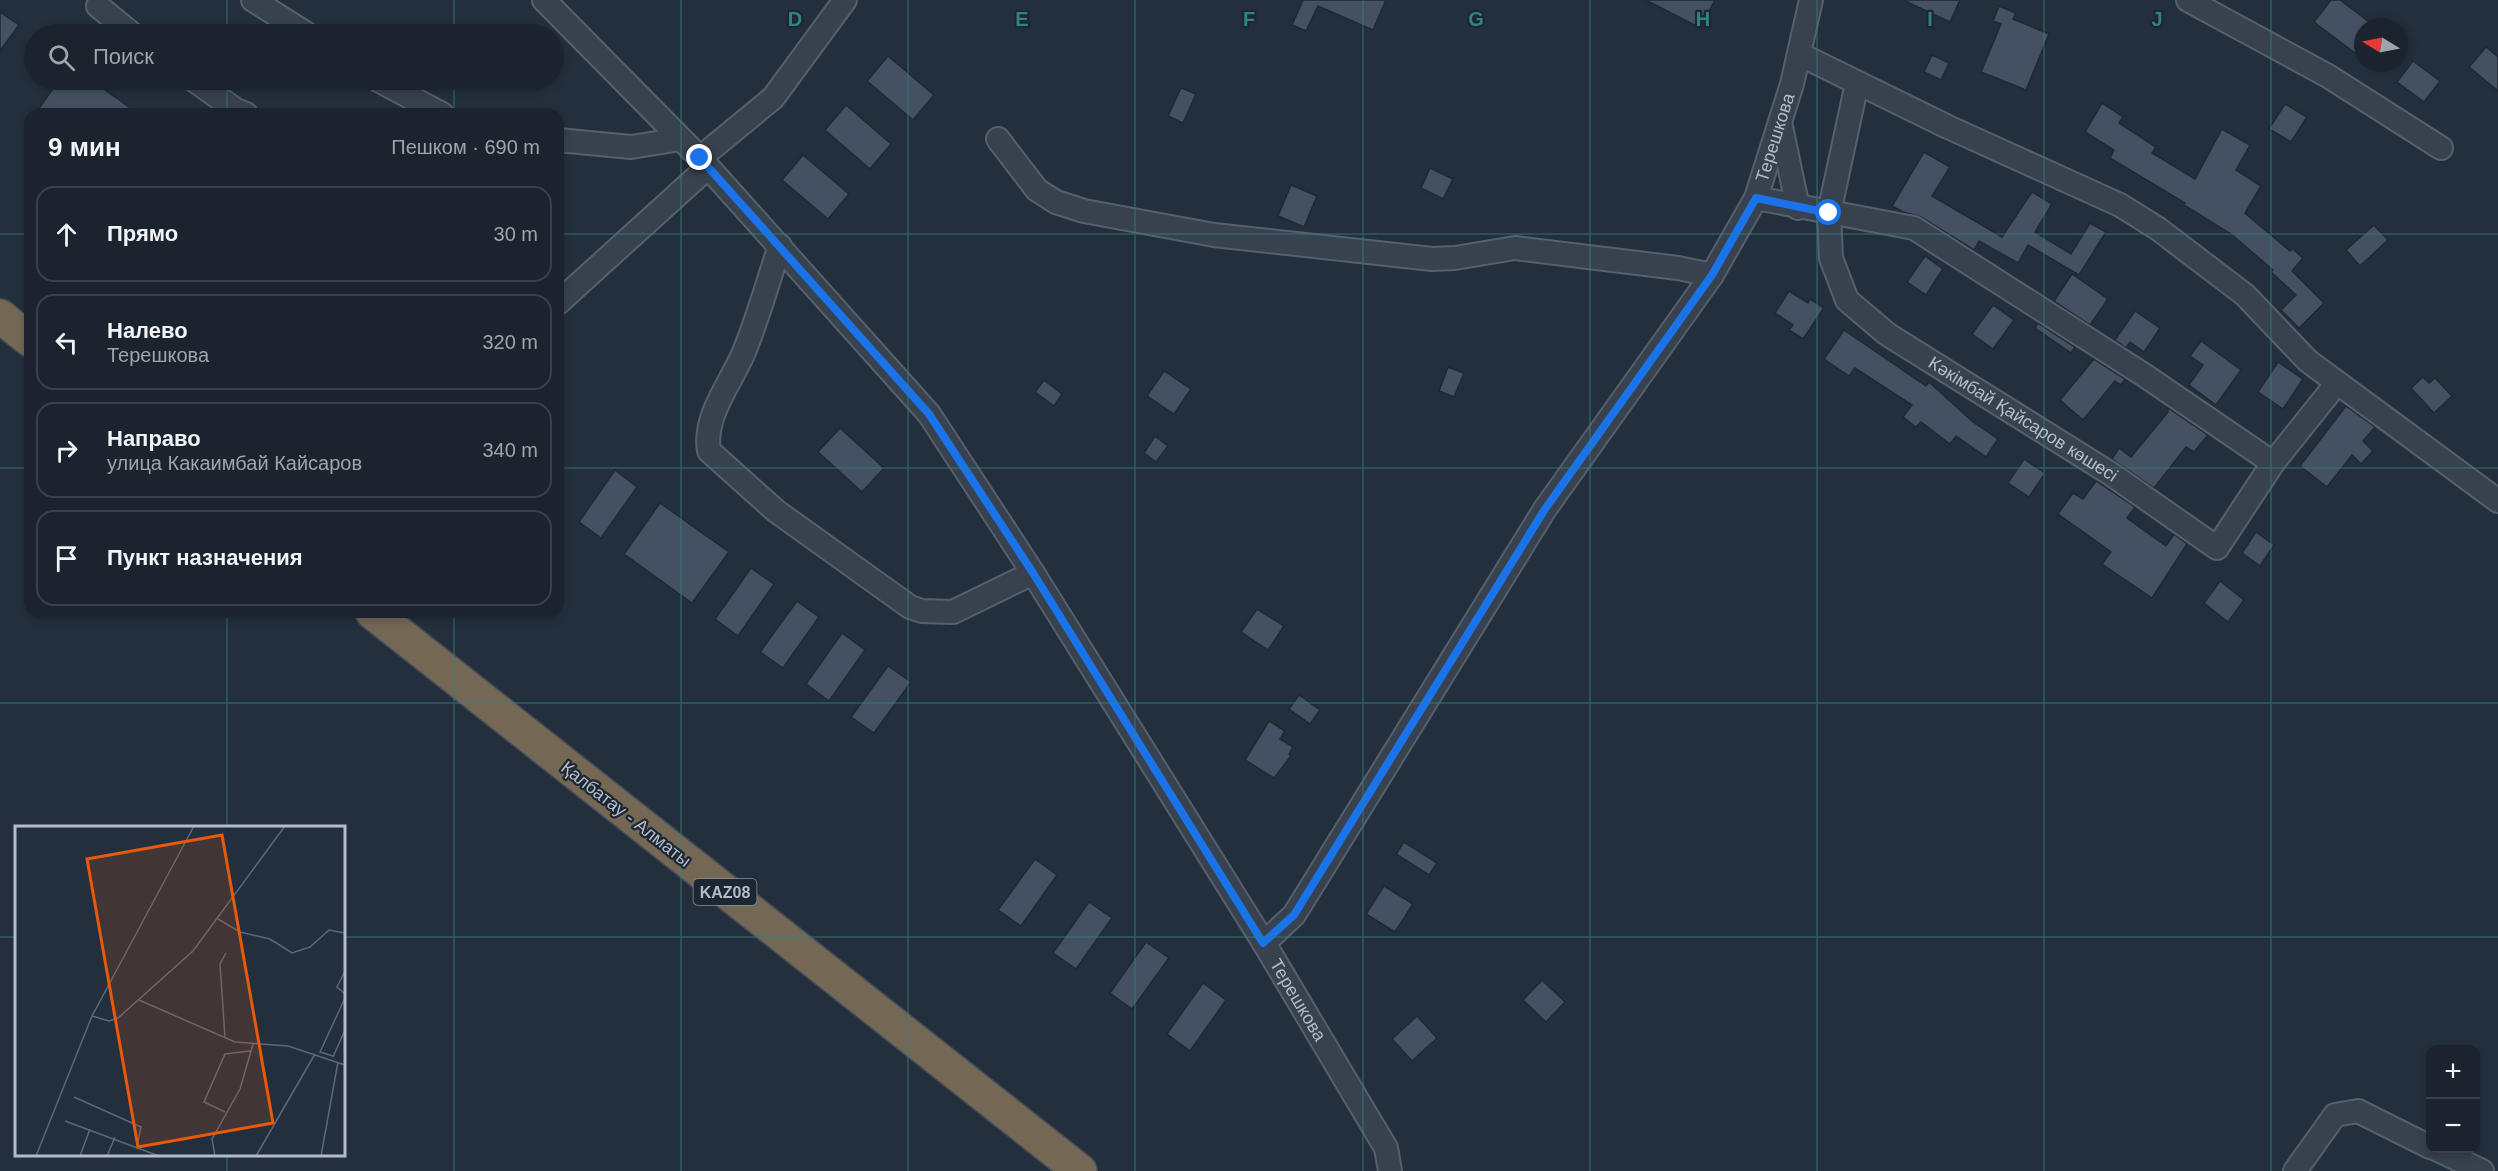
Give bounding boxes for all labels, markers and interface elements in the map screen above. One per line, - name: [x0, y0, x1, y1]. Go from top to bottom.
- text: D: [788, 8, 802, 30]
- text: E: [1015, 8, 1029, 30]
- text: F: [1243, 8, 1255, 30]
- text: G: [1468, 8, 1484, 30]
- text: H: [1696, 8, 1710, 30]
- text: I: [1927, 8, 1933, 30]
- text: J: [2151, 8, 2163, 30]
- north arrow: [2354, 18, 2408, 72]
- search box: [24, 24, 564, 90]
- icon: search: [45, 41, 78, 74]
- text: Поиск: [93, 44, 154, 69]
- street label: Терешкова: [1752, 90, 1799, 184]
- text: 9 мин: [48, 132, 121, 162]
- text: Пешком · 690 m: [391, 136, 540, 158]
- route end: [686, 144, 712, 170]
- route start: [1815, 199, 1841, 225]
- icon: ahead: [50, 218, 83, 251]
- text: Прямо: [107, 221, 178, 246]
- text: 30 m: [494, 223, 538, 245]
- text: Налево: [107, 318, 188, 343]
- icon: left: [50, 326, 83, 359]
- text: 320 m: [482, 331, 538, 353]
- text: Терешкова: [107, 344, 209, 366]
- street label: Кәкімбай Қайсаров көшесі: [1925, 353, 2122, 486]
- text: Направо: [107, 426, 201, 451]
- icon: right: [50, 434, 83, 467]
- text: 340 m: [482, 439, 538, 461]
- text: улица Какаимбай Кайсаров: [107, 452, 362, 474]
- icon: arrive: [50, 542, 83, 575]
- text: Пункт назначения: [107, 545, 303, 570]
- street label: Қалбатау - Алматы: [557, 757, 695, 871]
- inset map: [15, 826, 345, 1156]
- road number: KAZ08: [694, 879, 756, 905]
- street label: Терешкова: [1266, 955, 1331, 1045]
- map controls: [2426, 1045, 2480, 1153]
- button: +: [2426, 1045, 2480, 1099]
- button: −: [2426, 1099, 2480, 1153]

